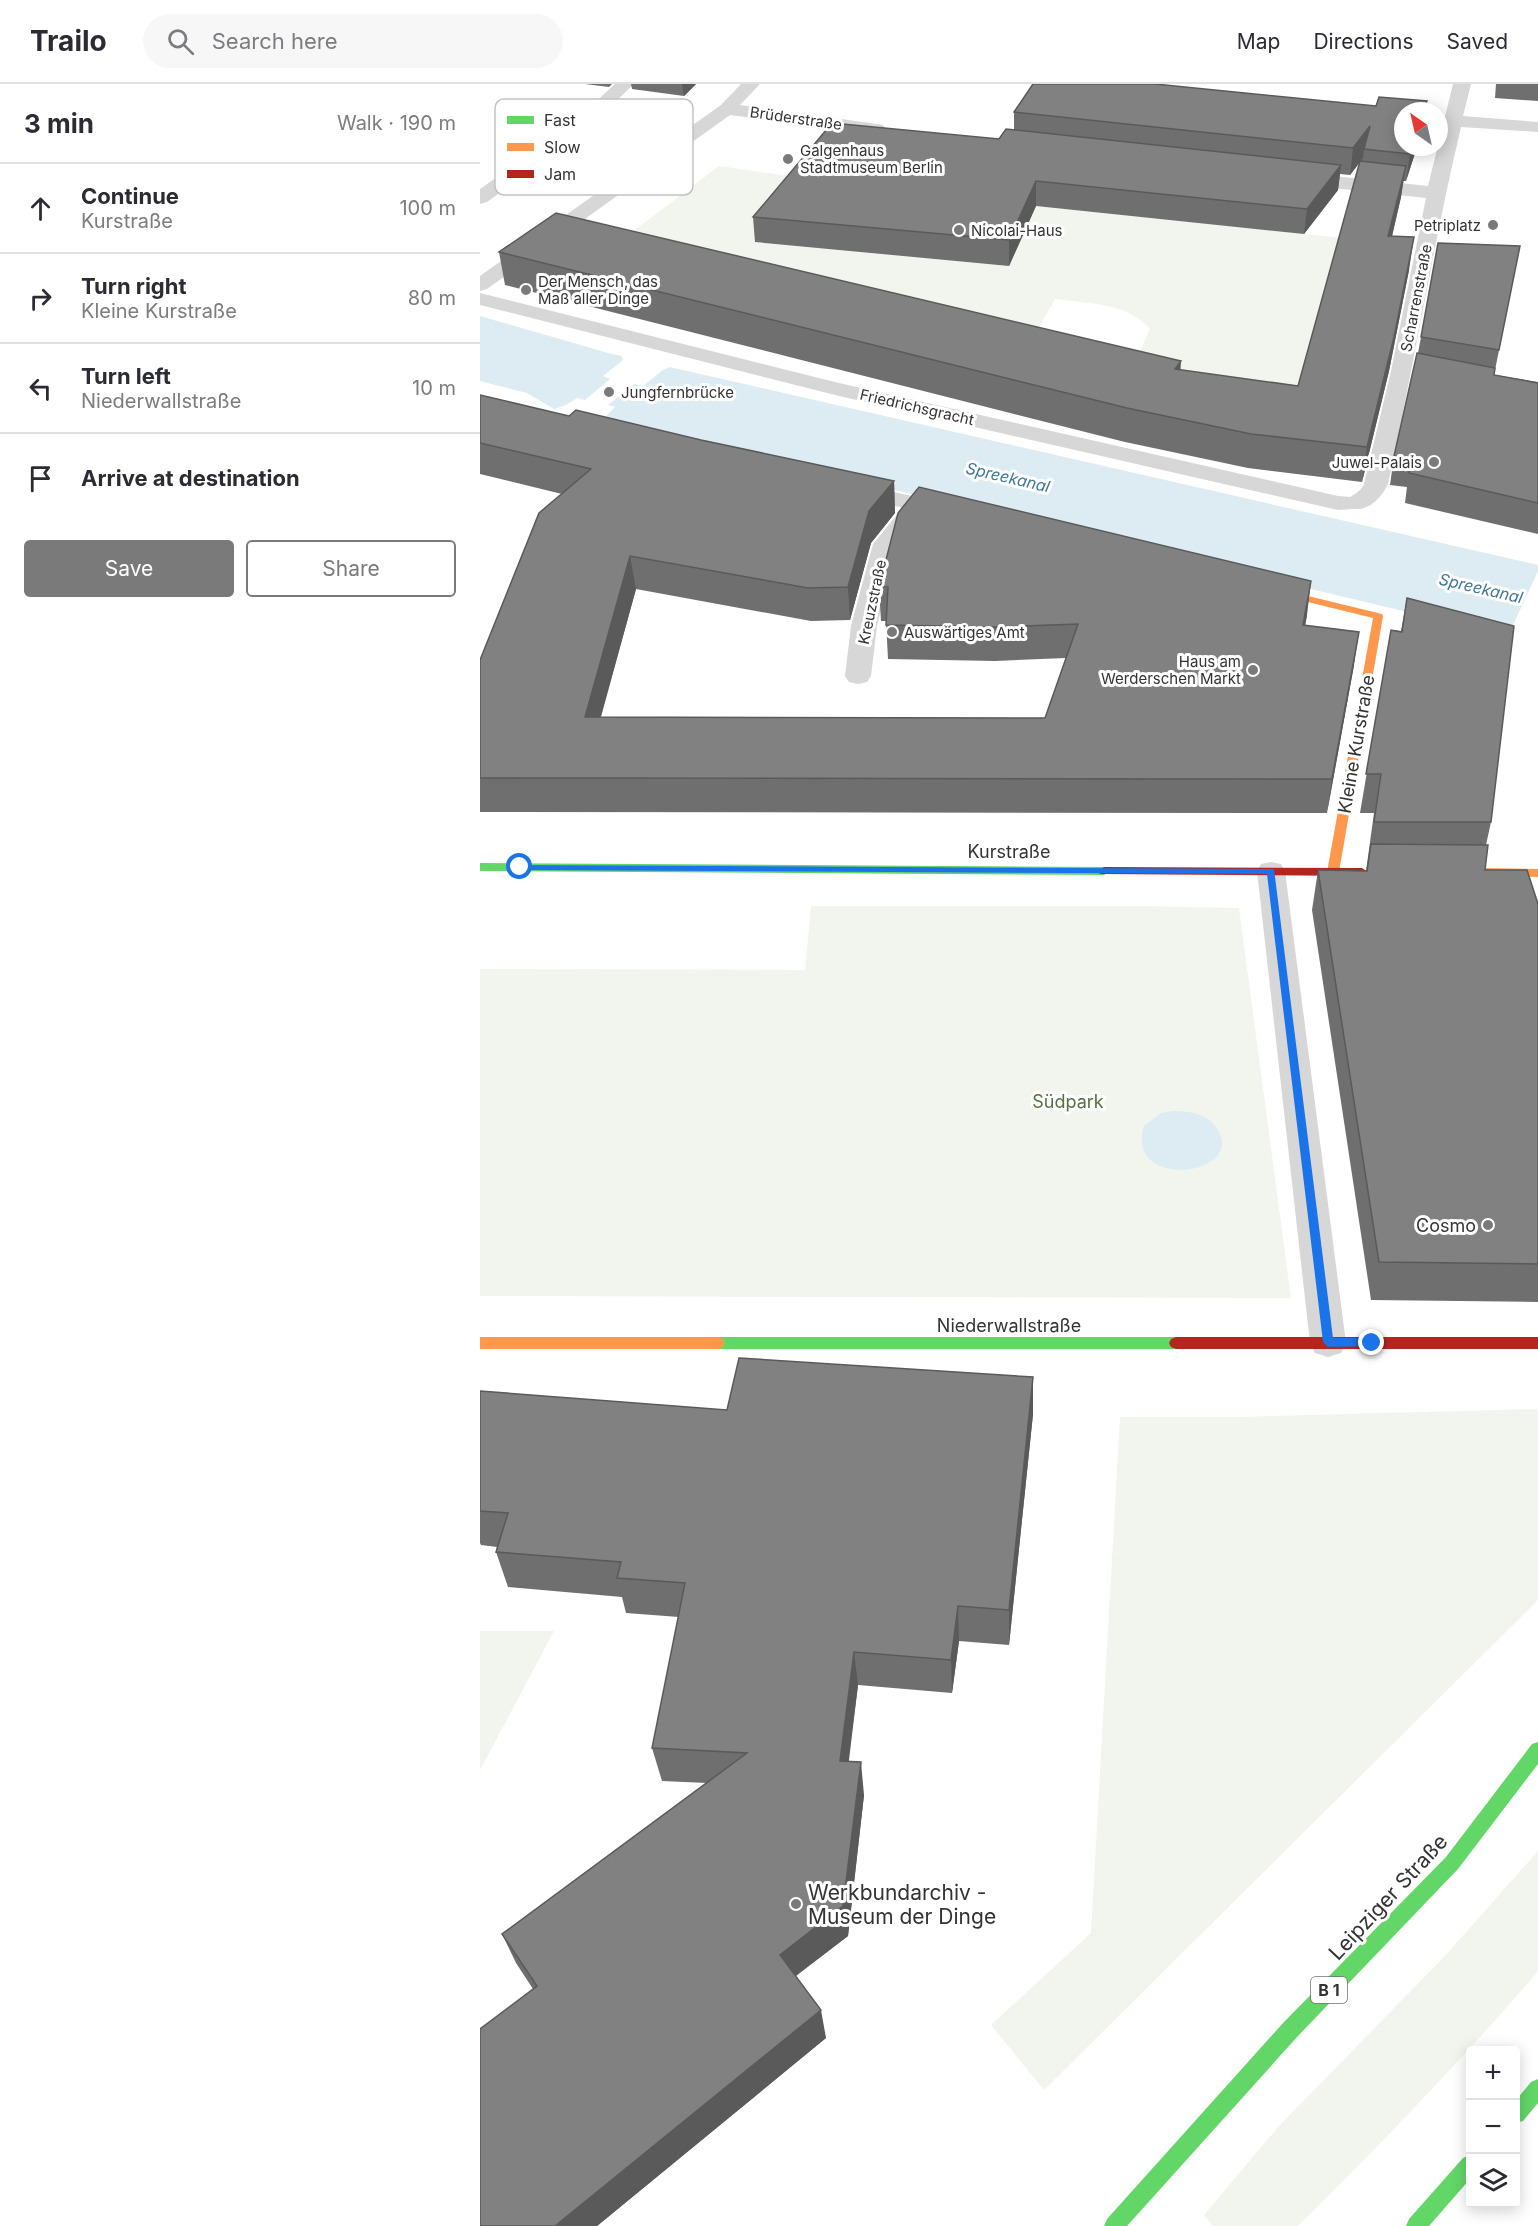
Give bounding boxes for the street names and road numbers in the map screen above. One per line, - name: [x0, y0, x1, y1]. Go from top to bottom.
- street label: Brüderstraße: [749, 102, 843, 134]
- street label: Scharrenstraße: [1396, 243, 1436, 353]
- street label: Friedrichsgracht: [858, 385, 976, 429]
- street label: Kreuzstraße: [854, 558, 890, 646]
- street label: Kleine Kurstraße: [1333, 673, 1379, 815]
- street label: Kurstraße: [968, 841, 1050, 862]
- street label: Niederwallstraße: [937, 1315, 1081, 1336]
- street label: Leipziger Straße: [1323, 1829, 1453, 1965]
- road number: B 1: [1311, 1977, 1347, 2003]

